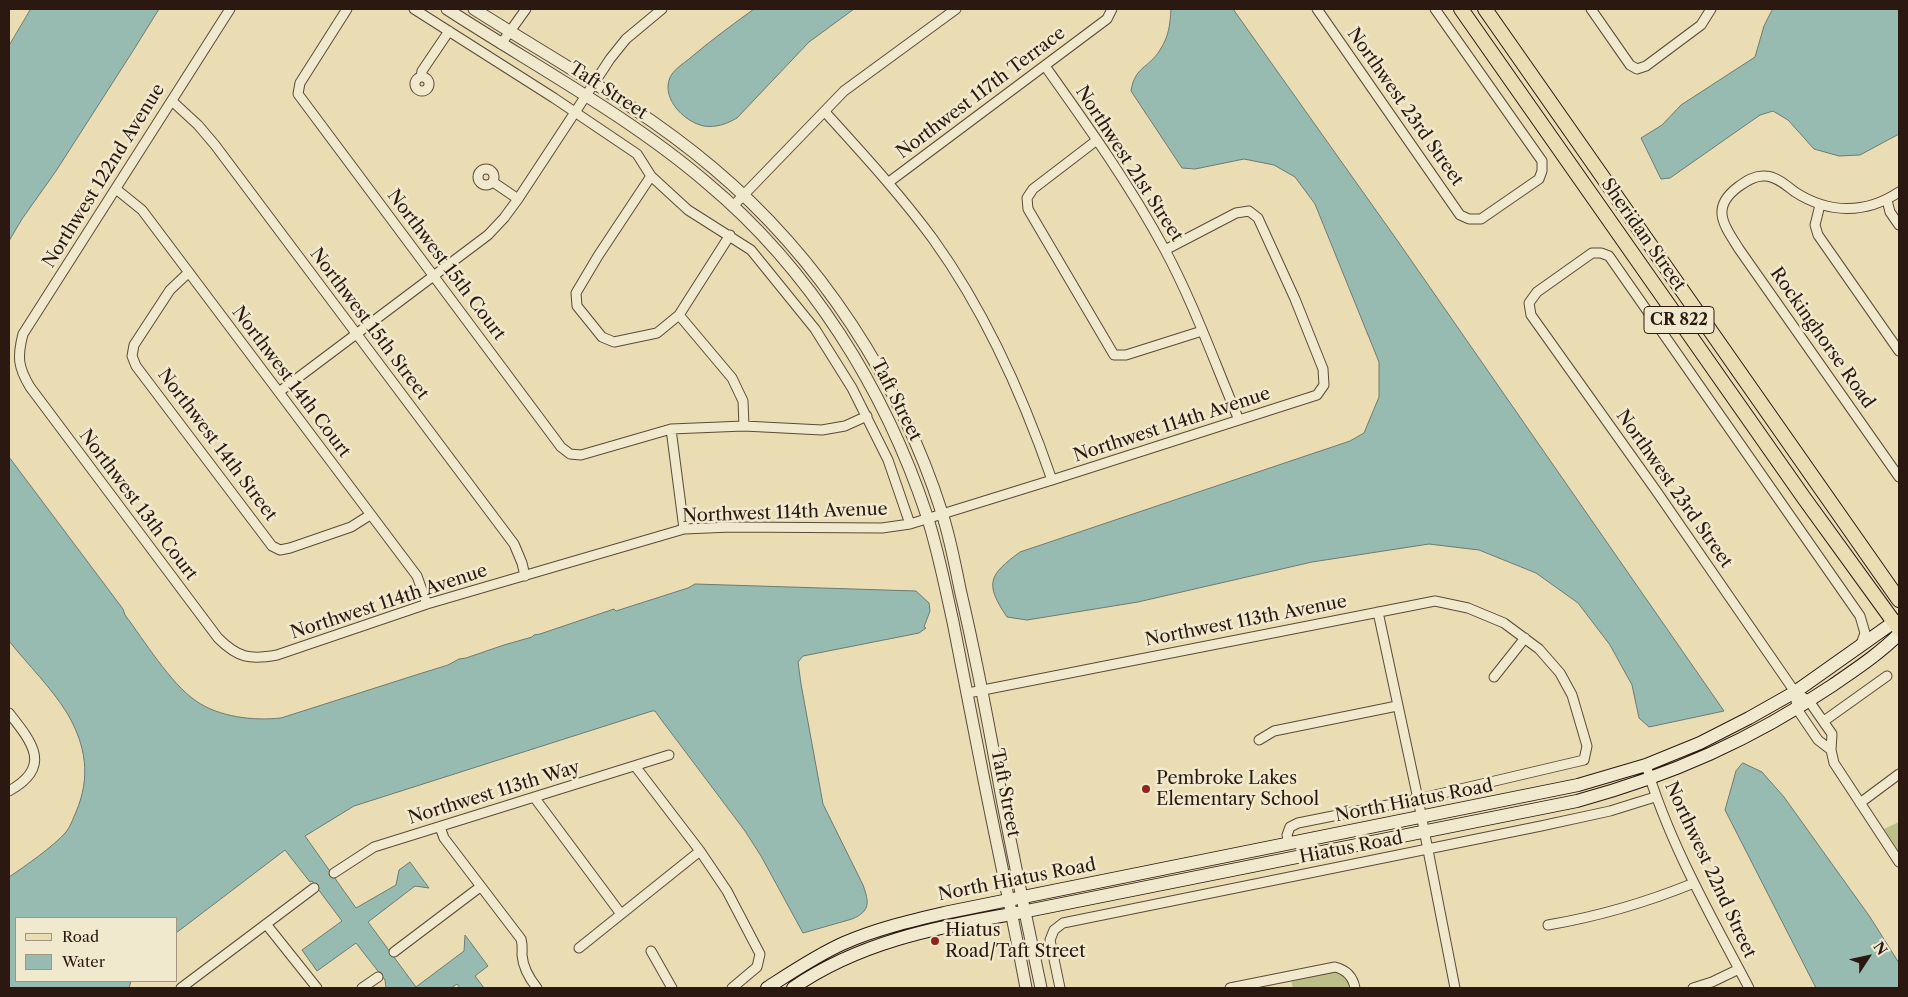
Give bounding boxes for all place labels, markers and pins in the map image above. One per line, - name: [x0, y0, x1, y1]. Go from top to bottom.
- place label: Pembroke Lakes Elementary School: [1156, 768, 1319, 811]
- marker: Pembroke Lakes Elementary School: [1140, 783, 1152, 795]
- place label: Hiatus Road/Taft Street: [945, 920, 1086, 962]
- marker: Hiatus Road/Taft Street: [929, 935, 941, 947]

